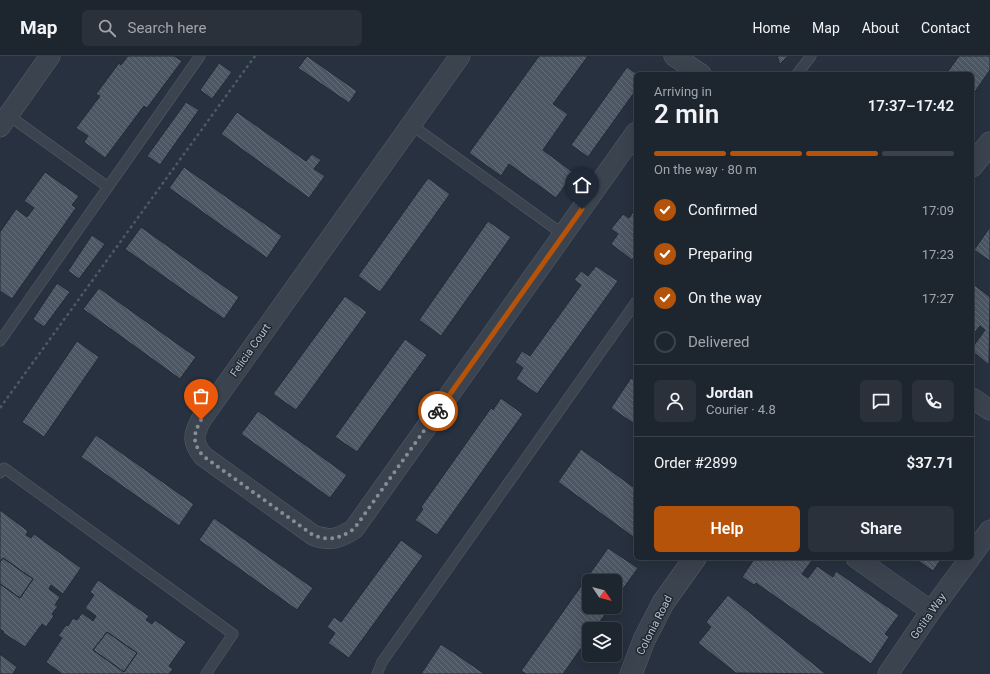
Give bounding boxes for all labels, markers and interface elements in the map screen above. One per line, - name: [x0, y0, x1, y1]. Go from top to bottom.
- search box: [82, 10, 362, 46]
- text: Map: [20, 16, 58, 39]
- icon: search: [96, 17, 118, 39]
- text: Search here: [128, 19, 206, 37]
- text: Home: [752, 20, 790, 36]
- text: Map: [812, 20, 840, 36]
- text: About: [862, 20, 899, 36]
- text: Contact: [921, 20, 970, 36]
- text: Arriving in: [654, 84, 712, 99]
- text: 17:37–17:42: [868, 97, 954, 115]
- text: 2 min: [654, 99, 719, 129]
- text: On the way · 80 m: [654, 162, 757, 177]
- pin: [565, 168, 599, 209]
- icon: home: [571, 174, 593, 196]
- icon: check: [654, 199, 676, 221]
- text: Confirmed: [688, 201, 758, 219]
- text: 17:09: [922, 203, 954, 218]
- icon: check: [654, 243, 676, 265]
- text: Preparing: [688, 245, 752, 263]
- text: 17:23: [922, 247, 954, 262]
- icon: check: [654, 287, 676, 309]
- text: On the way: [688, 289, 762, 307]
- text: 17:27: [922, 291, 954, 306]
- street label: Felicia Court: [227, 321, 274, 379]
- text: Delivered: [688, 333, 750, 351]
- pin: [184, 379, 218, 420]
- button: person: [654, 380, 696, 422]
- button: chat: [860, 380, 902, 422]
- button: phone: [912, 380, 954, 422]
- text: Jordan: [706, 384, 753, 402]
- icon: bag: [190, 385, 212, 407]
- courier: [418, 391, 458, 431]
- icon: bike: [427, 400, 449, 422]
- text: Courier · 4.8: [706, 402, 776, 417]
- text: Order #2899: [654, 454, 737, 472]
- text: $37.71: [907, 454, 954, 472]
- button: Help: [654, 506, 800, 552]
- button: Share: [808, 506, 954, 552]
- north arrow: [582, 574, 622, 614]
- map controls: [582, 574, 622, 662]
- street label: Gotita Way: [908, 590, 949, 642]
- street label: Colonia Road: [634, 593, 675, 657]
- button: layers: [582, 622, 622, 662]

